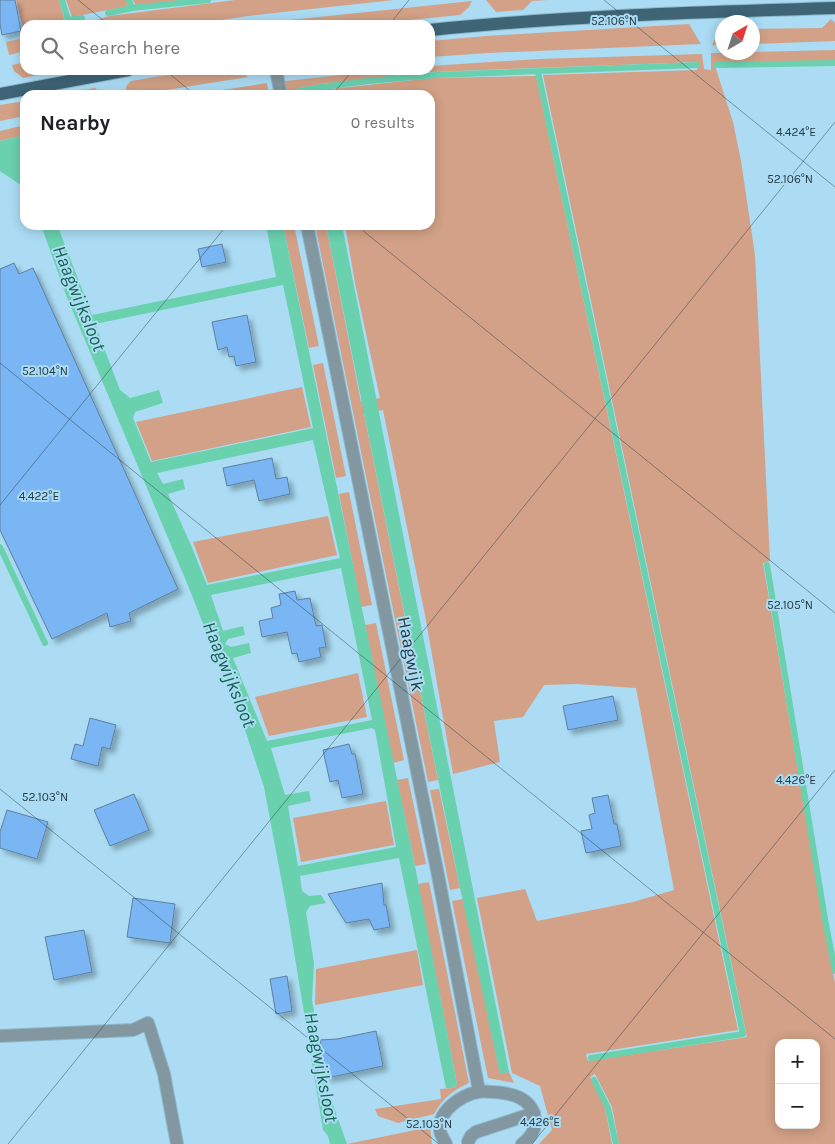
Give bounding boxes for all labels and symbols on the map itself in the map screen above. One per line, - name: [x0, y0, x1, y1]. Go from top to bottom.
- text: 52.106°N: [591, 14, 637, 28]
- north arrow: [715, 15, 760, 60]
- text: 4.424°E: [776, 125, 816, 139]
- text: 52.106°N: [767, 172, 813, 186]
- water label: Haagwijksloot: [48, 242, 110, 355]
- text: 52.104°N: [22, 364, 68, 378]
- text: 4.422°E: [19, 489, 59, 503]
- text: 52.105°N: [767, 598, 813, 612]
- street label: Haagwijk: [393, 614, 429, 694]
- water label: Haagwijksloot: [198, 618, 260, 731]
- text: 4.426°E: [776, 773, 816, 787]
- text: 52.103°N: [22, 790, 68, 804]
- water label: Haagwijksloot: [300, 1010, 343, 1125]
- text: 4.426°E: [520, 1115, 560, 1129]
- text: 52.103°N: [406, 1117, 452, 1131]

